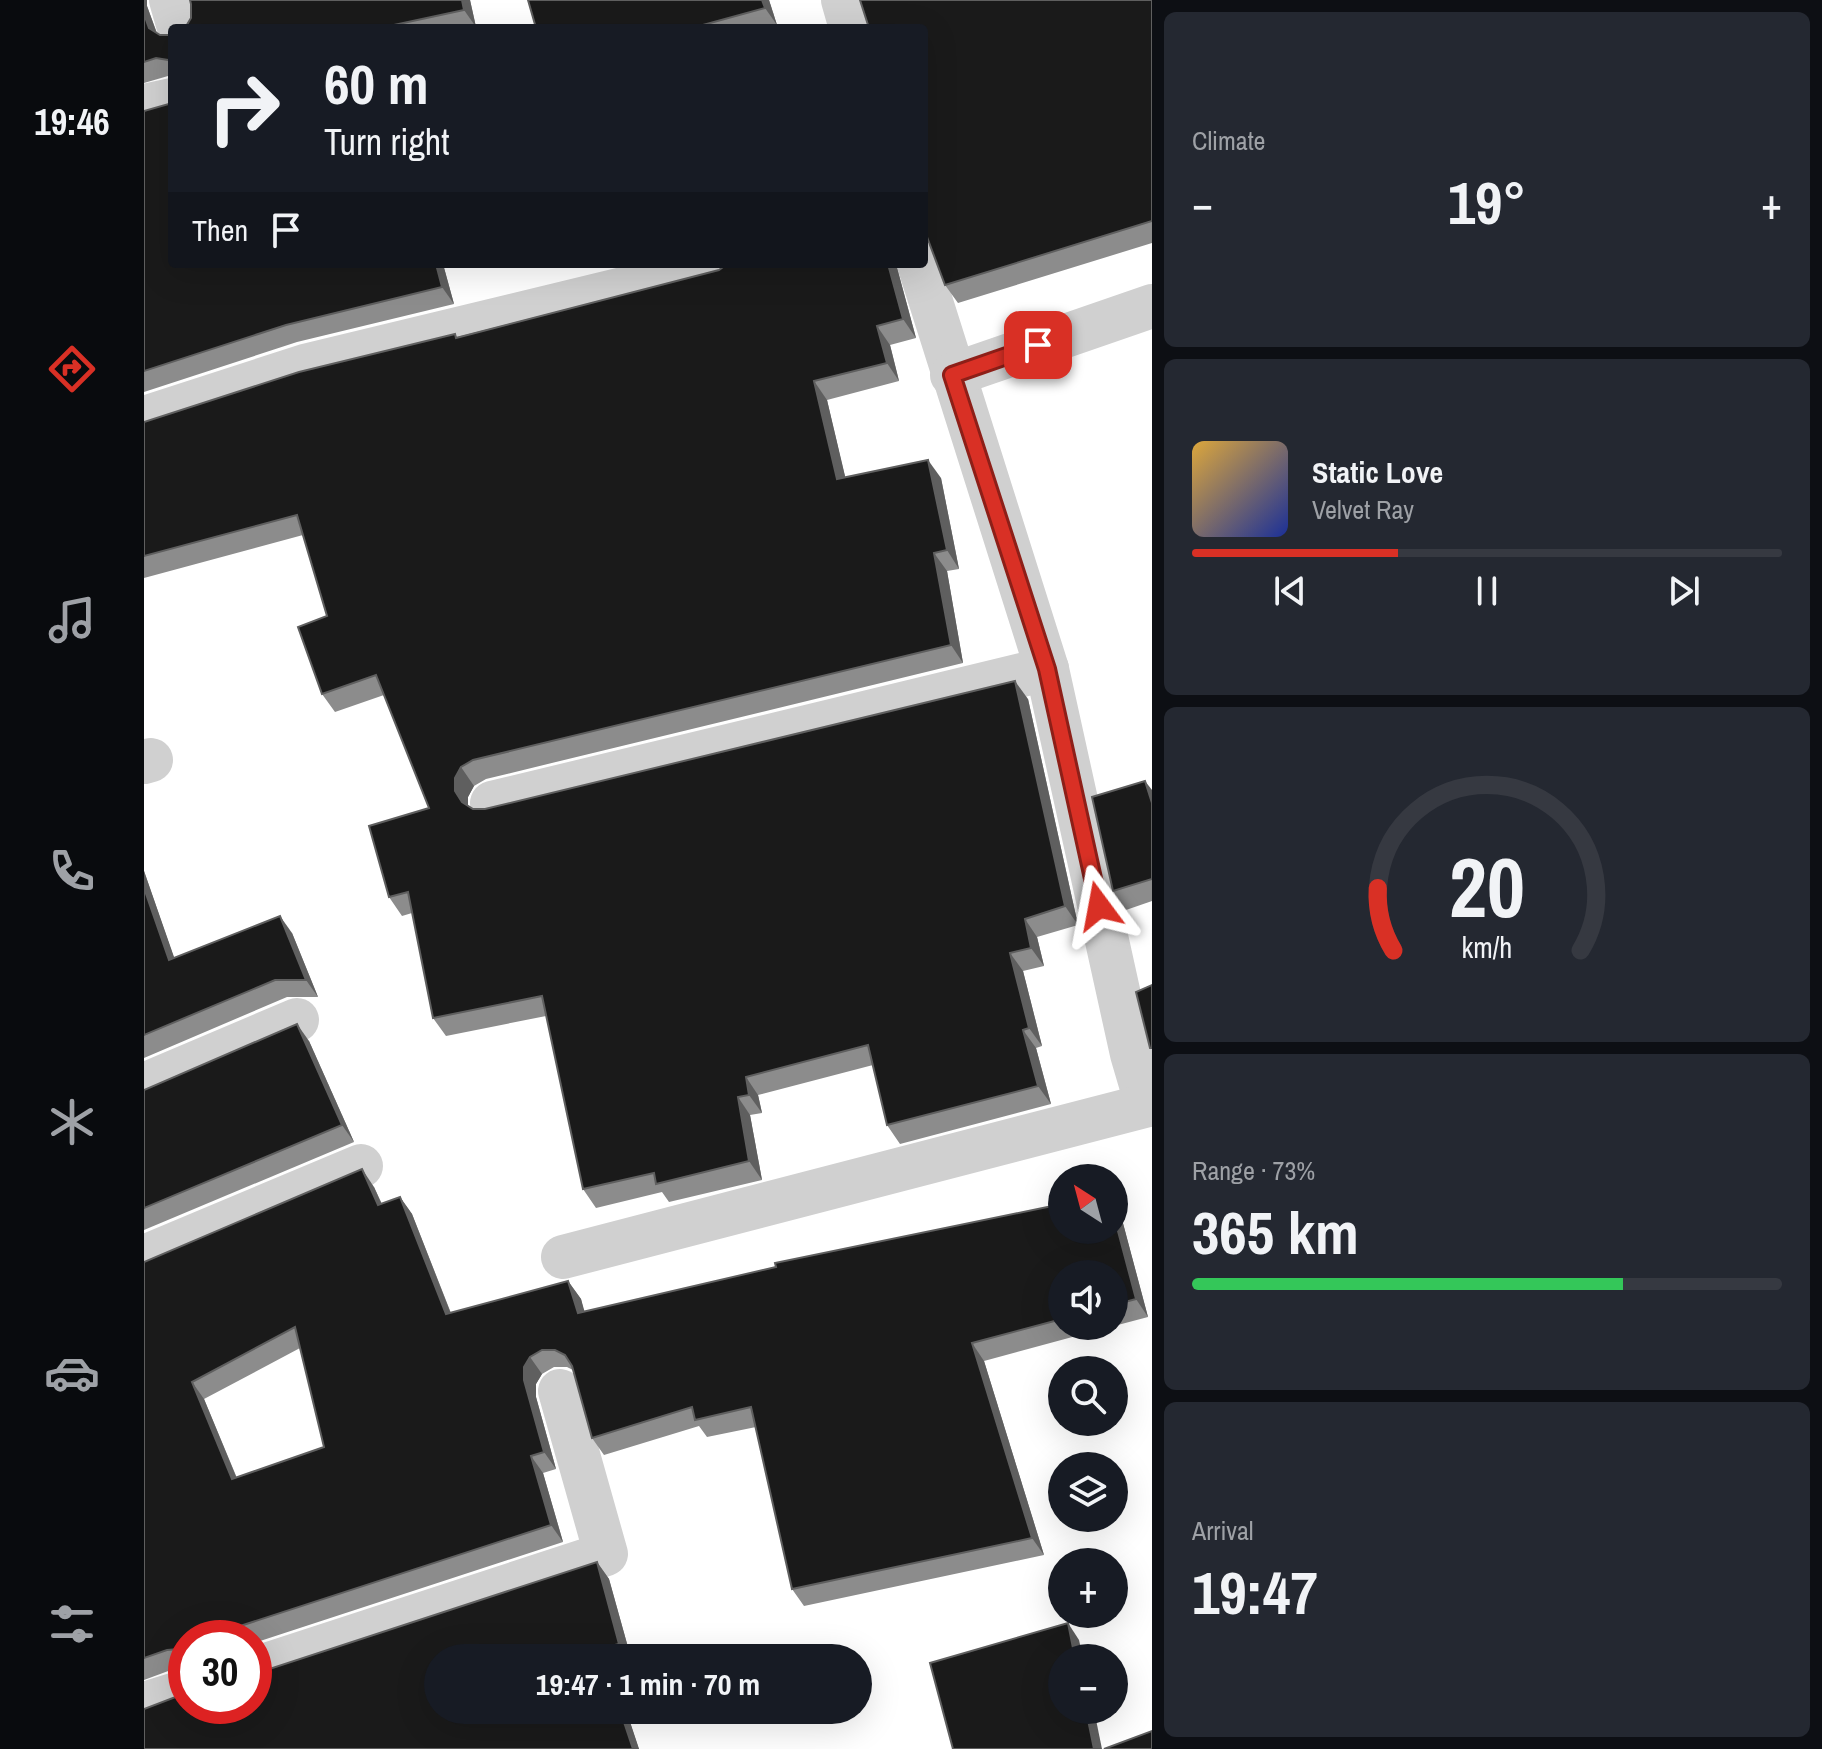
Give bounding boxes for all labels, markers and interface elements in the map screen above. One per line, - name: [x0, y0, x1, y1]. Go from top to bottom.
- text: 60 m: [324, 46, 429, 121]
- icon: right: [192, 56, 296, 160]
- text: 19:46: [34, 98, 110, 146]
- text: Turn right: [324, 118, 449, 166]
- text: Climate: [1192, 123, 1265, 158]
- text: 19°: [1448, 162, 1526, 243]
- text: −: [1192, 173, 1213, 233]
- text: +: [1761, 173, 1782, 233]
- icon: arrive: [264, 208, 308, 252]
- text: Then: [192, 210, 248, 250]
- pin: [1004, 311, 1072, 379]
- icon: arrive: [1016, 323, 1060, 367]
- icon: directions: [44, 341, 100, 397]
- text: Static Love: [1312, 452, 1443, 492]
- text: Velvet Ray: [1312, 492, 1414, 527]
- icon: previous: [1268, 569, 1312, 613]
- icon: pause: [1465, 569, 1509, 613]
- icon: next: [1662, 569, 1706, 613]
- icon: music: [44, 592, 100, 648]
- text: 20: [1449, 830, 1525, 942]
- icon: phone: [44, 843, 100, 899]
- position arrow: [1057, 864, 1141, 948]
- text: km/h: [1462, 928, 1512, 967]
- icon: climate: [44, 1094, 100, 1150]
- text: Range · 73%: [1192, 1153, 1315, 1188]
- north arrow: [1048, 1164, 1128, 1244]
- map controls: [1048, 1164, 1128, 1724]
- text: 365 km: [1192, 1192, 1359, 1273]
- button: sound: [1048, 1260, 1128, 1340]
- icon: car: [44, 1345, 100, 1401]
- button: search: [1048, 1356, 1128, 1436]
- button: layers: [1048, 1452, 1128, 1532]
- text: Arrival: [1192, 1513, 1254, 1548]
- button: +: [1048, 1548, 1128, 1628]
- text: 19:47: [1192, 1552, 1318, 1633]
- icon: filters: [44, 1596, 100, 1652]
- speed limit sign: 30: [168, 1620, 272, 1724]
- button: −: [1048, 1644, 1128, 1724]
- text: 19:47 · 1 min · 70 m: [536, 1664, 760, 1704]

